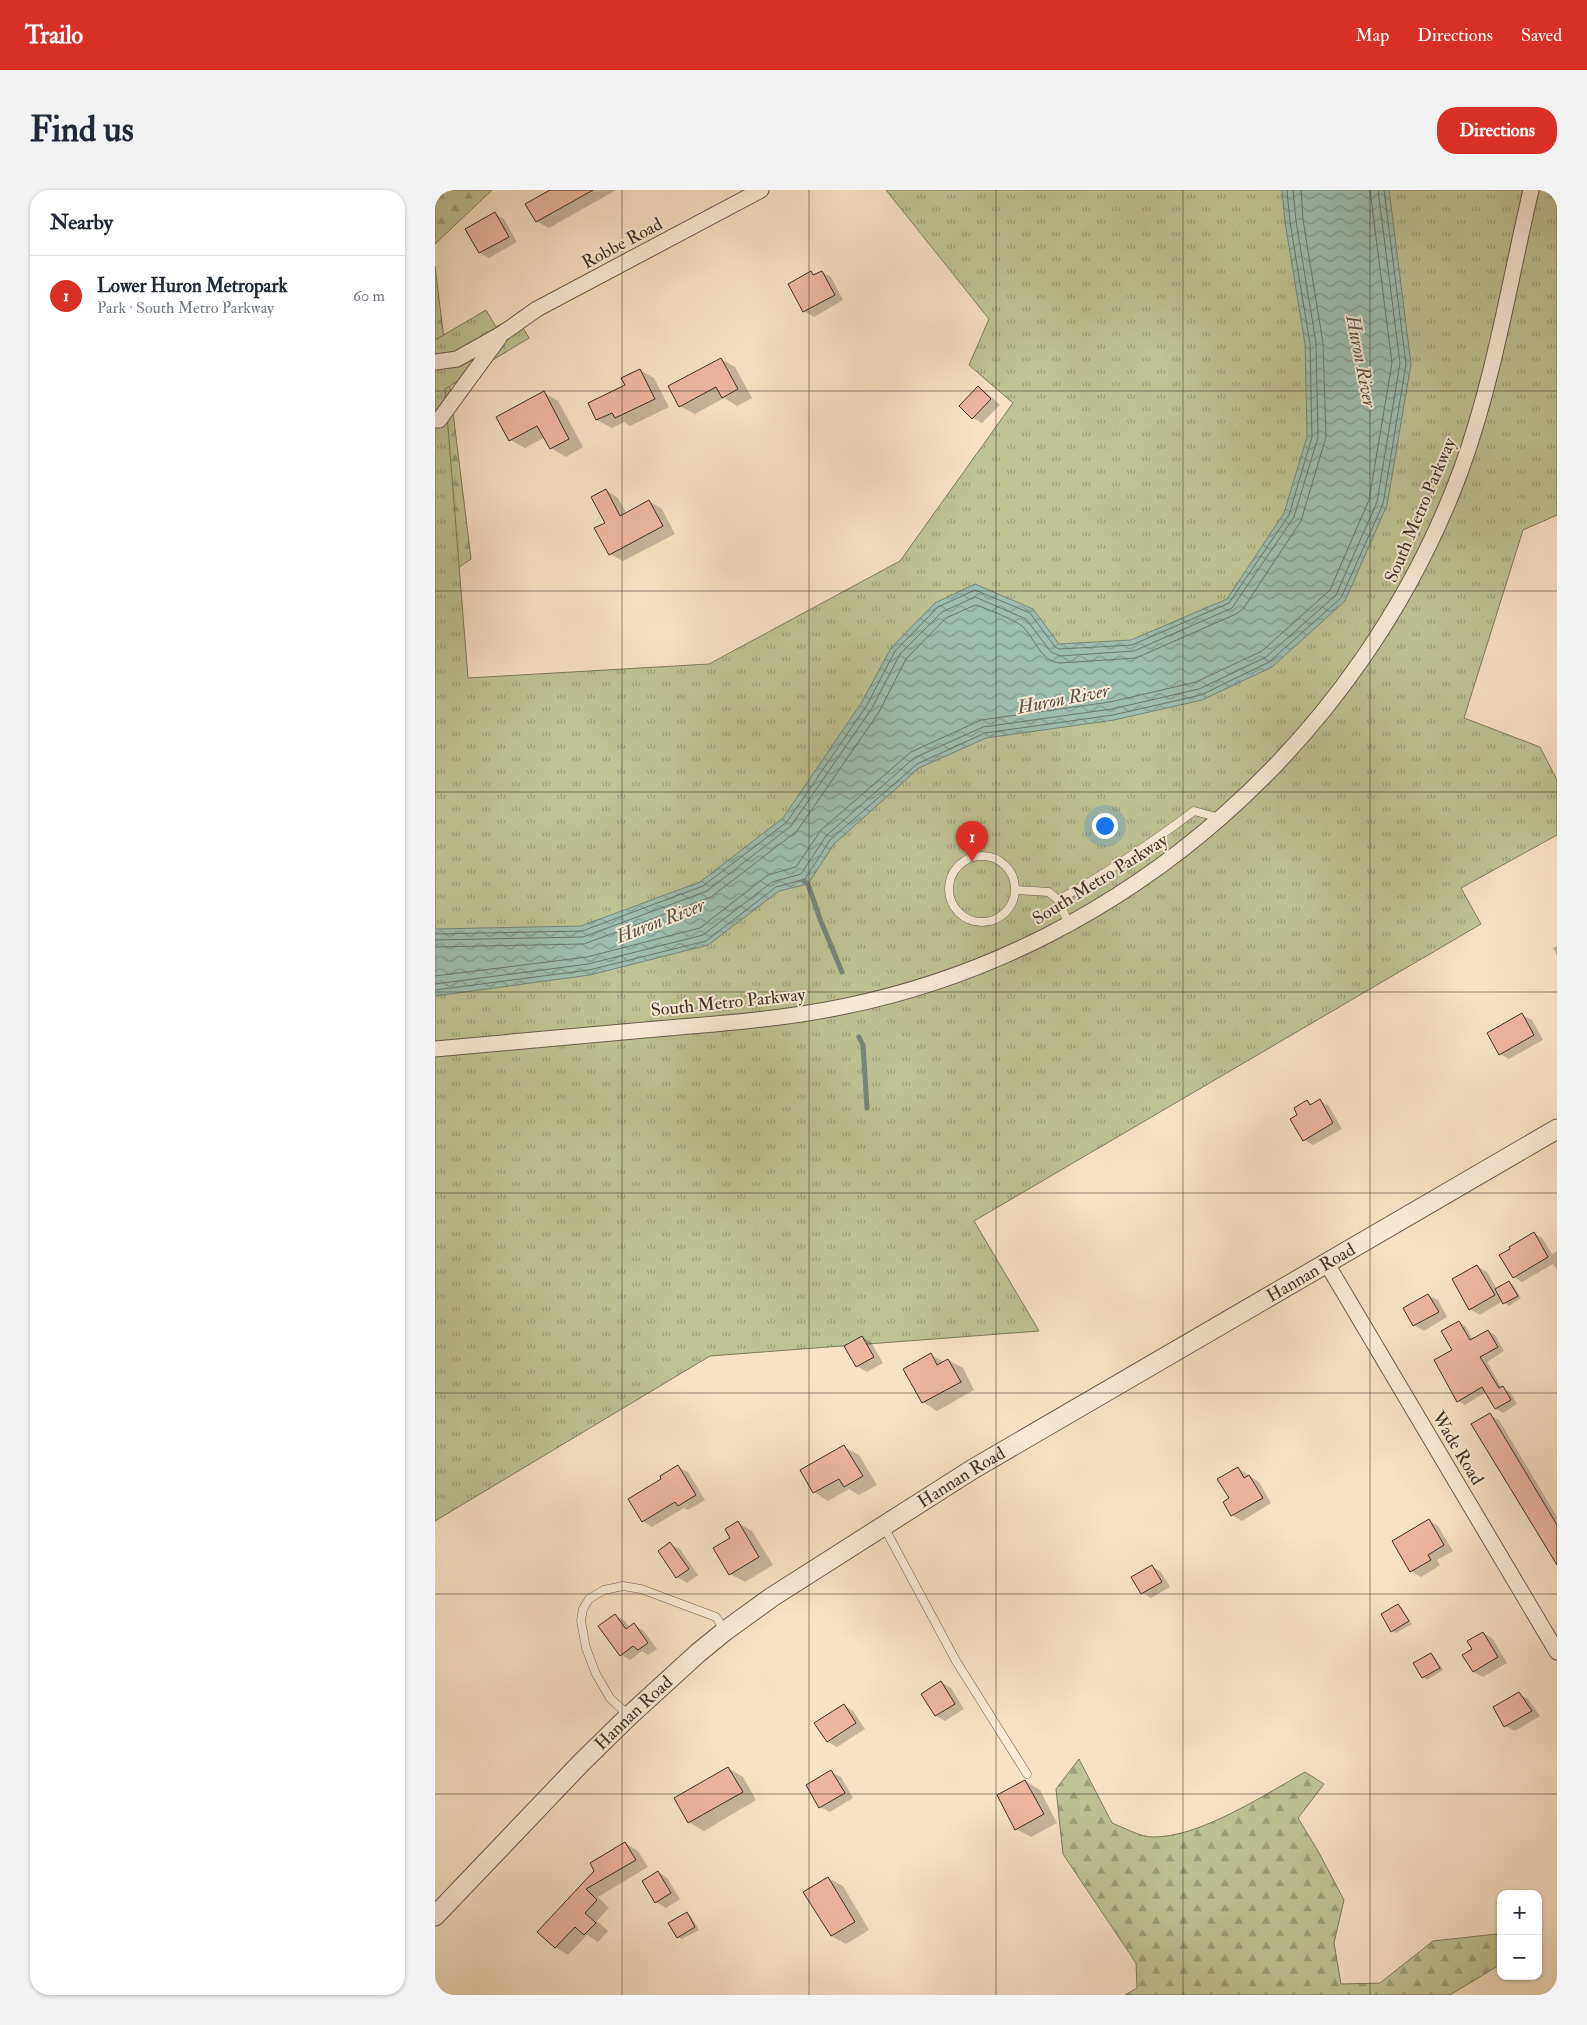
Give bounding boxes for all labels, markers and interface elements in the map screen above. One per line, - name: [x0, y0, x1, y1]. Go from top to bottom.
- text: Trailo: [25, 20, 83, 51]
- text: Map: [1356, 24, 1389, 47]
- text: Directions: [1417, 24, 1493, 47]
- text: Saved: [1521, 24, 1562, 47]
- button: Directions: [1437, 107, 1557, 154]
- text: Find us: [30, 108, 134, 152]
- text: Nearby: [50, 209, 113, 236]
- street label: Robbe Road: [578, 213, 667, 274]
- text: Lower Huron Metropark: [97, 274, 288, 298]
- text: 1: [63, 286, 69, 306]
- text: 60 m: [353, 286, 385, 306]
- text: Park · South Metro Parkway: [97, 298, 274, 318]
- water label: Huron River: [1340, 312, 1382, 410]
- street label: South Metro Parkway: [1380, 433, 1462, 586]
- water label: Huron River: [1014, 678, 1112, 720]
- your location: [1092, 813, 1118, 839]
- pin: 1: [956, 821, 988, 862]
- street label: South Metro Parkway: [1028, 828, 1173, 930]
- water label: Huron River: [612, 893, 709, 949]
- street label: South Metro Parkway: [650, 983, 808, 1022]
- street label: Hannan Road: [1262, 1238, 1360, 1308]
- street label: Wade Road: [1426, 1406, 1489, 1489]
- street label: Hannan Road: [913, 1442, 1010, 1513]
- street label: Hannan Road: [590, 1671, 678, 1755]
- map controls: [1497, 1890, 1542, 1980]
- button: +: [1497, 1890, 1542, 1935]
- button: −: [1497, 1935, 1542, 1980]

